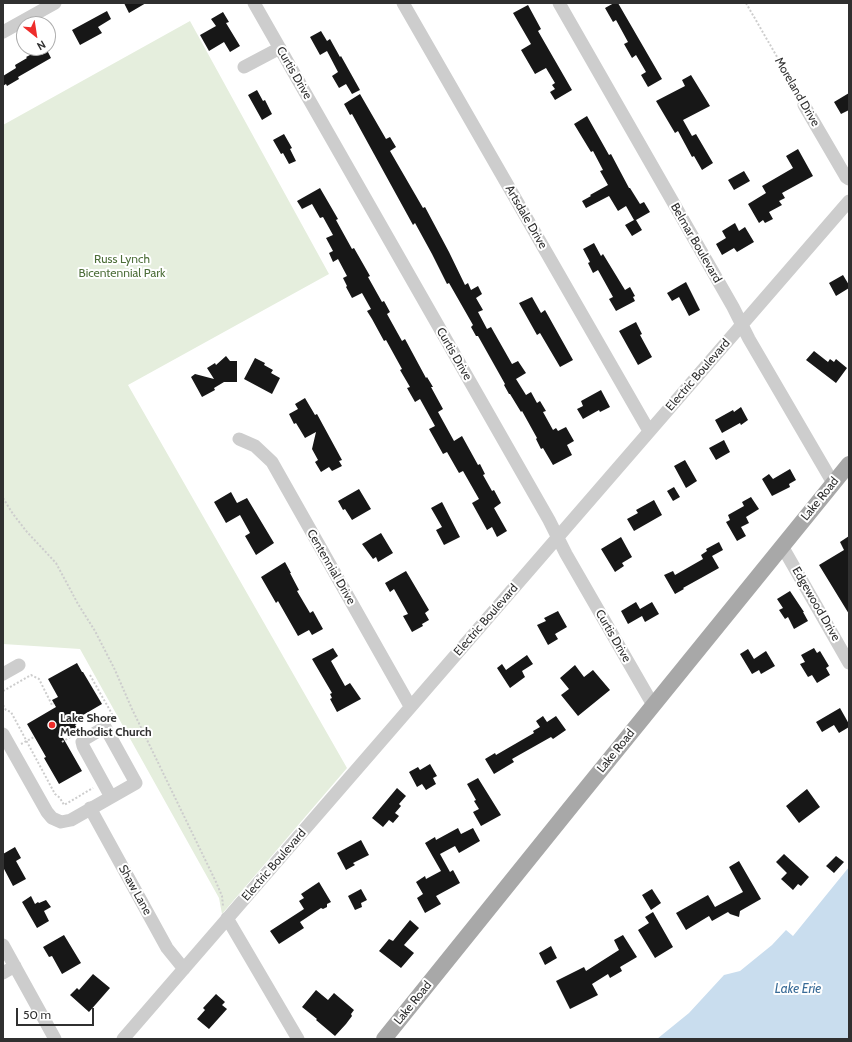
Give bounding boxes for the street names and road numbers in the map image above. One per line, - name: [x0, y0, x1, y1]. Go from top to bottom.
- street label: Curtis Drive: [273, 44, 315, 102]
- street label: Moreland Drive: [771, 55, 823, 129]
- street label: Artsdale Drive: [502, 183, 550, 251]
- street label: Belmar Boulevard: [667, 201, 725, 285]
- street label: Curtis Drive: [433, 325, 475, 383]
- street label: Electric Boulevard: [663, 336, 733, 414]
- street label: Lake Road: [798, 474, 842, 524]
- street label: Centennial Drive: [304, 527, 358, 607]
- street label: Edgewood Drive: [789, 564, 843, 644]
- street label: Electric Boulevard: [451, 581, 521, 659]
- street label: Curtis Drive: [592, 607, 634, 665]
- street label: Lake Road: [594, 726, 638, 776]
- street label: Electric Boulevard: [239, 826, 309, 904]
- street label: Shaw Lane: [115, 862, 155, 918]
- street label: Lake Road: [391, 978, 435, 1028]

